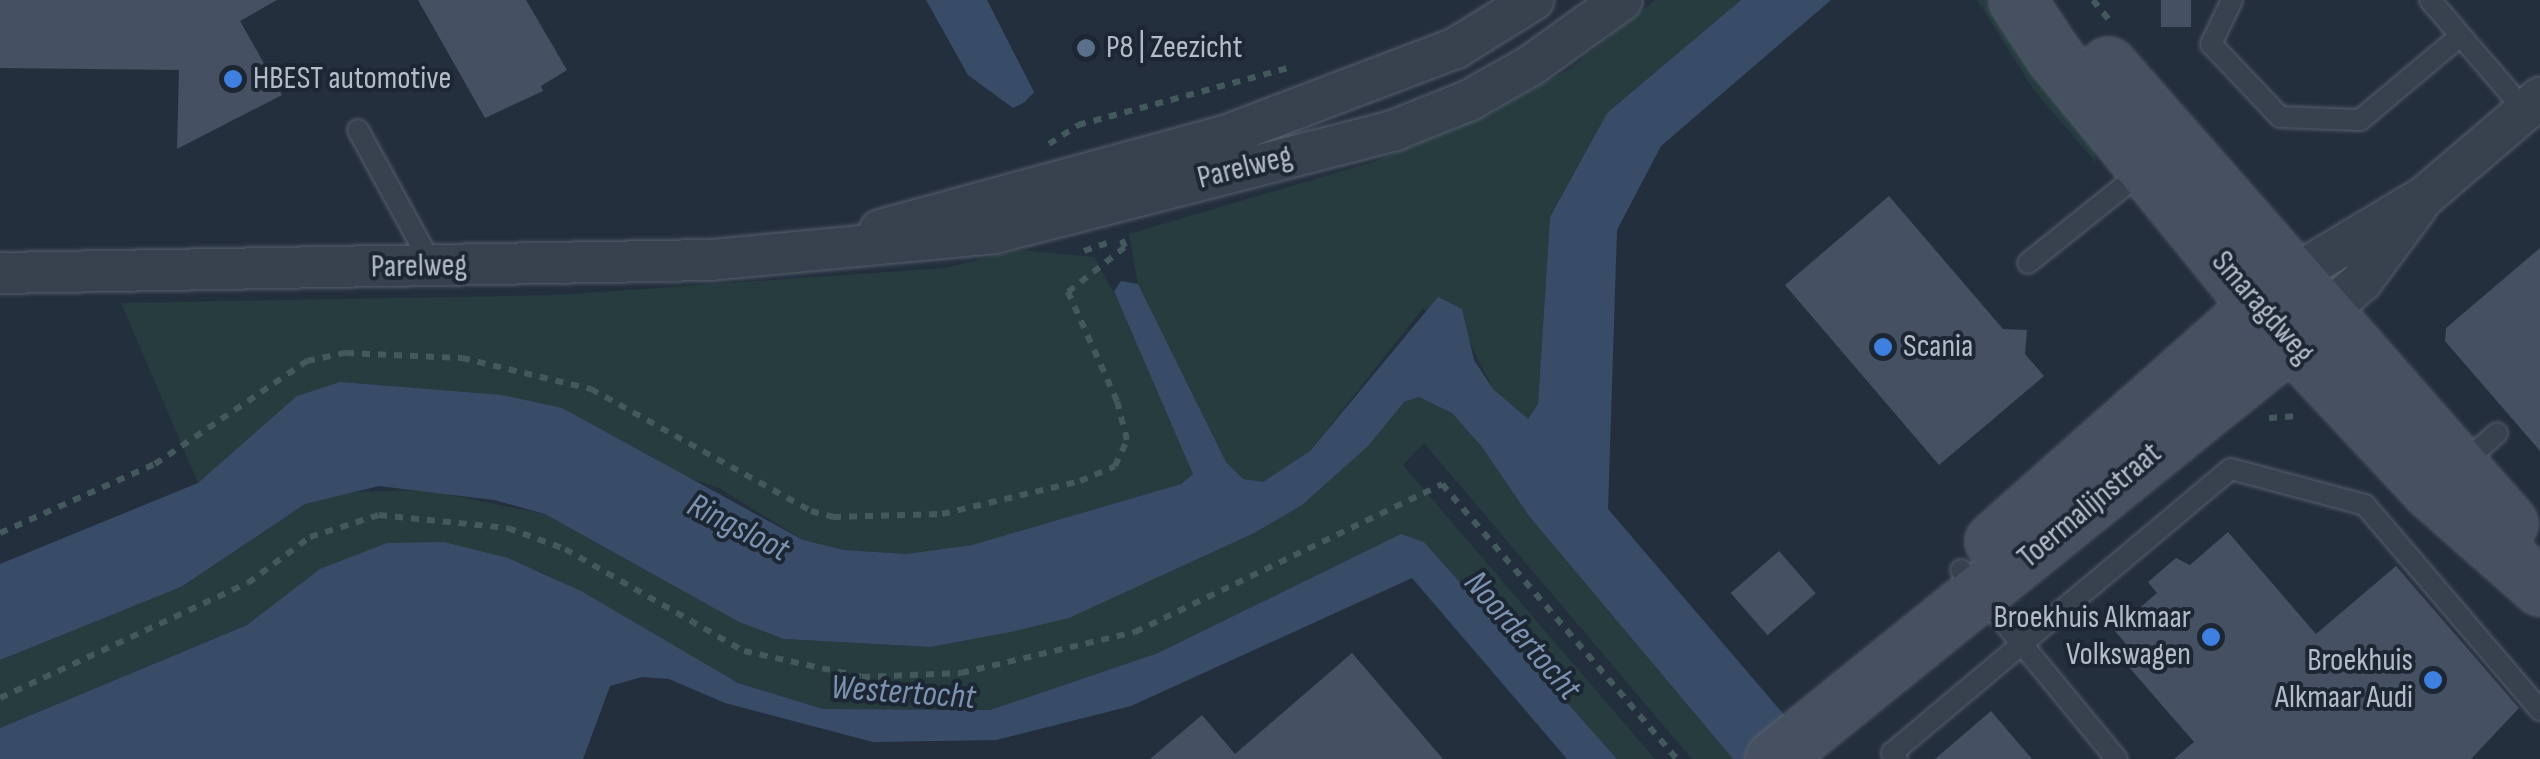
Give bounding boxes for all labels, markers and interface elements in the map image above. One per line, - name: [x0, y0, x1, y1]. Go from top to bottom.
- place label: P8 | Zeezicht: [1106, 29, 1243, 67]
- marker: P8 | Zeezicht: [1075, 37, 1097, 59]
- place label: HBEST automotive: [253, 60, 451, 98]
- marker: HBEST automotive: [222, 68, 244, 90]
- street label: Parelweg: [1194, 138, 1296, 198]
- street label: Smaragdweg: [2203, 244, 2321, 372]
- street label: Parelweg: [370, 247, 468, 287]
- place label: Scania: [1903, 328, 1973, 366]
- marker: Scania: [1872, 336, 1894, 358]
- street label: Toermalijnstraat: [2010, 435, 2170, 577]
- water label: Ringsloot: [680, 485, 796, 571]
- water label: Noordertocht: [1455, 563, 1589, 709]
- place label: Broekhuis Alkmaar Volkswagen: [1993, 600, 2191, 675]
- marker: Broekhuis Alkmaar Volkswagen: [2200, 626, 2222, 648]
- place label: Broekhuis Alkmaar Audi: [2275, 643, 2413, 718]
- water label: Westertocht: [829, 667, 977, 719]
- marker: Broekhuis Alkmaar Audi: [2422, 669, 2444, 691]

